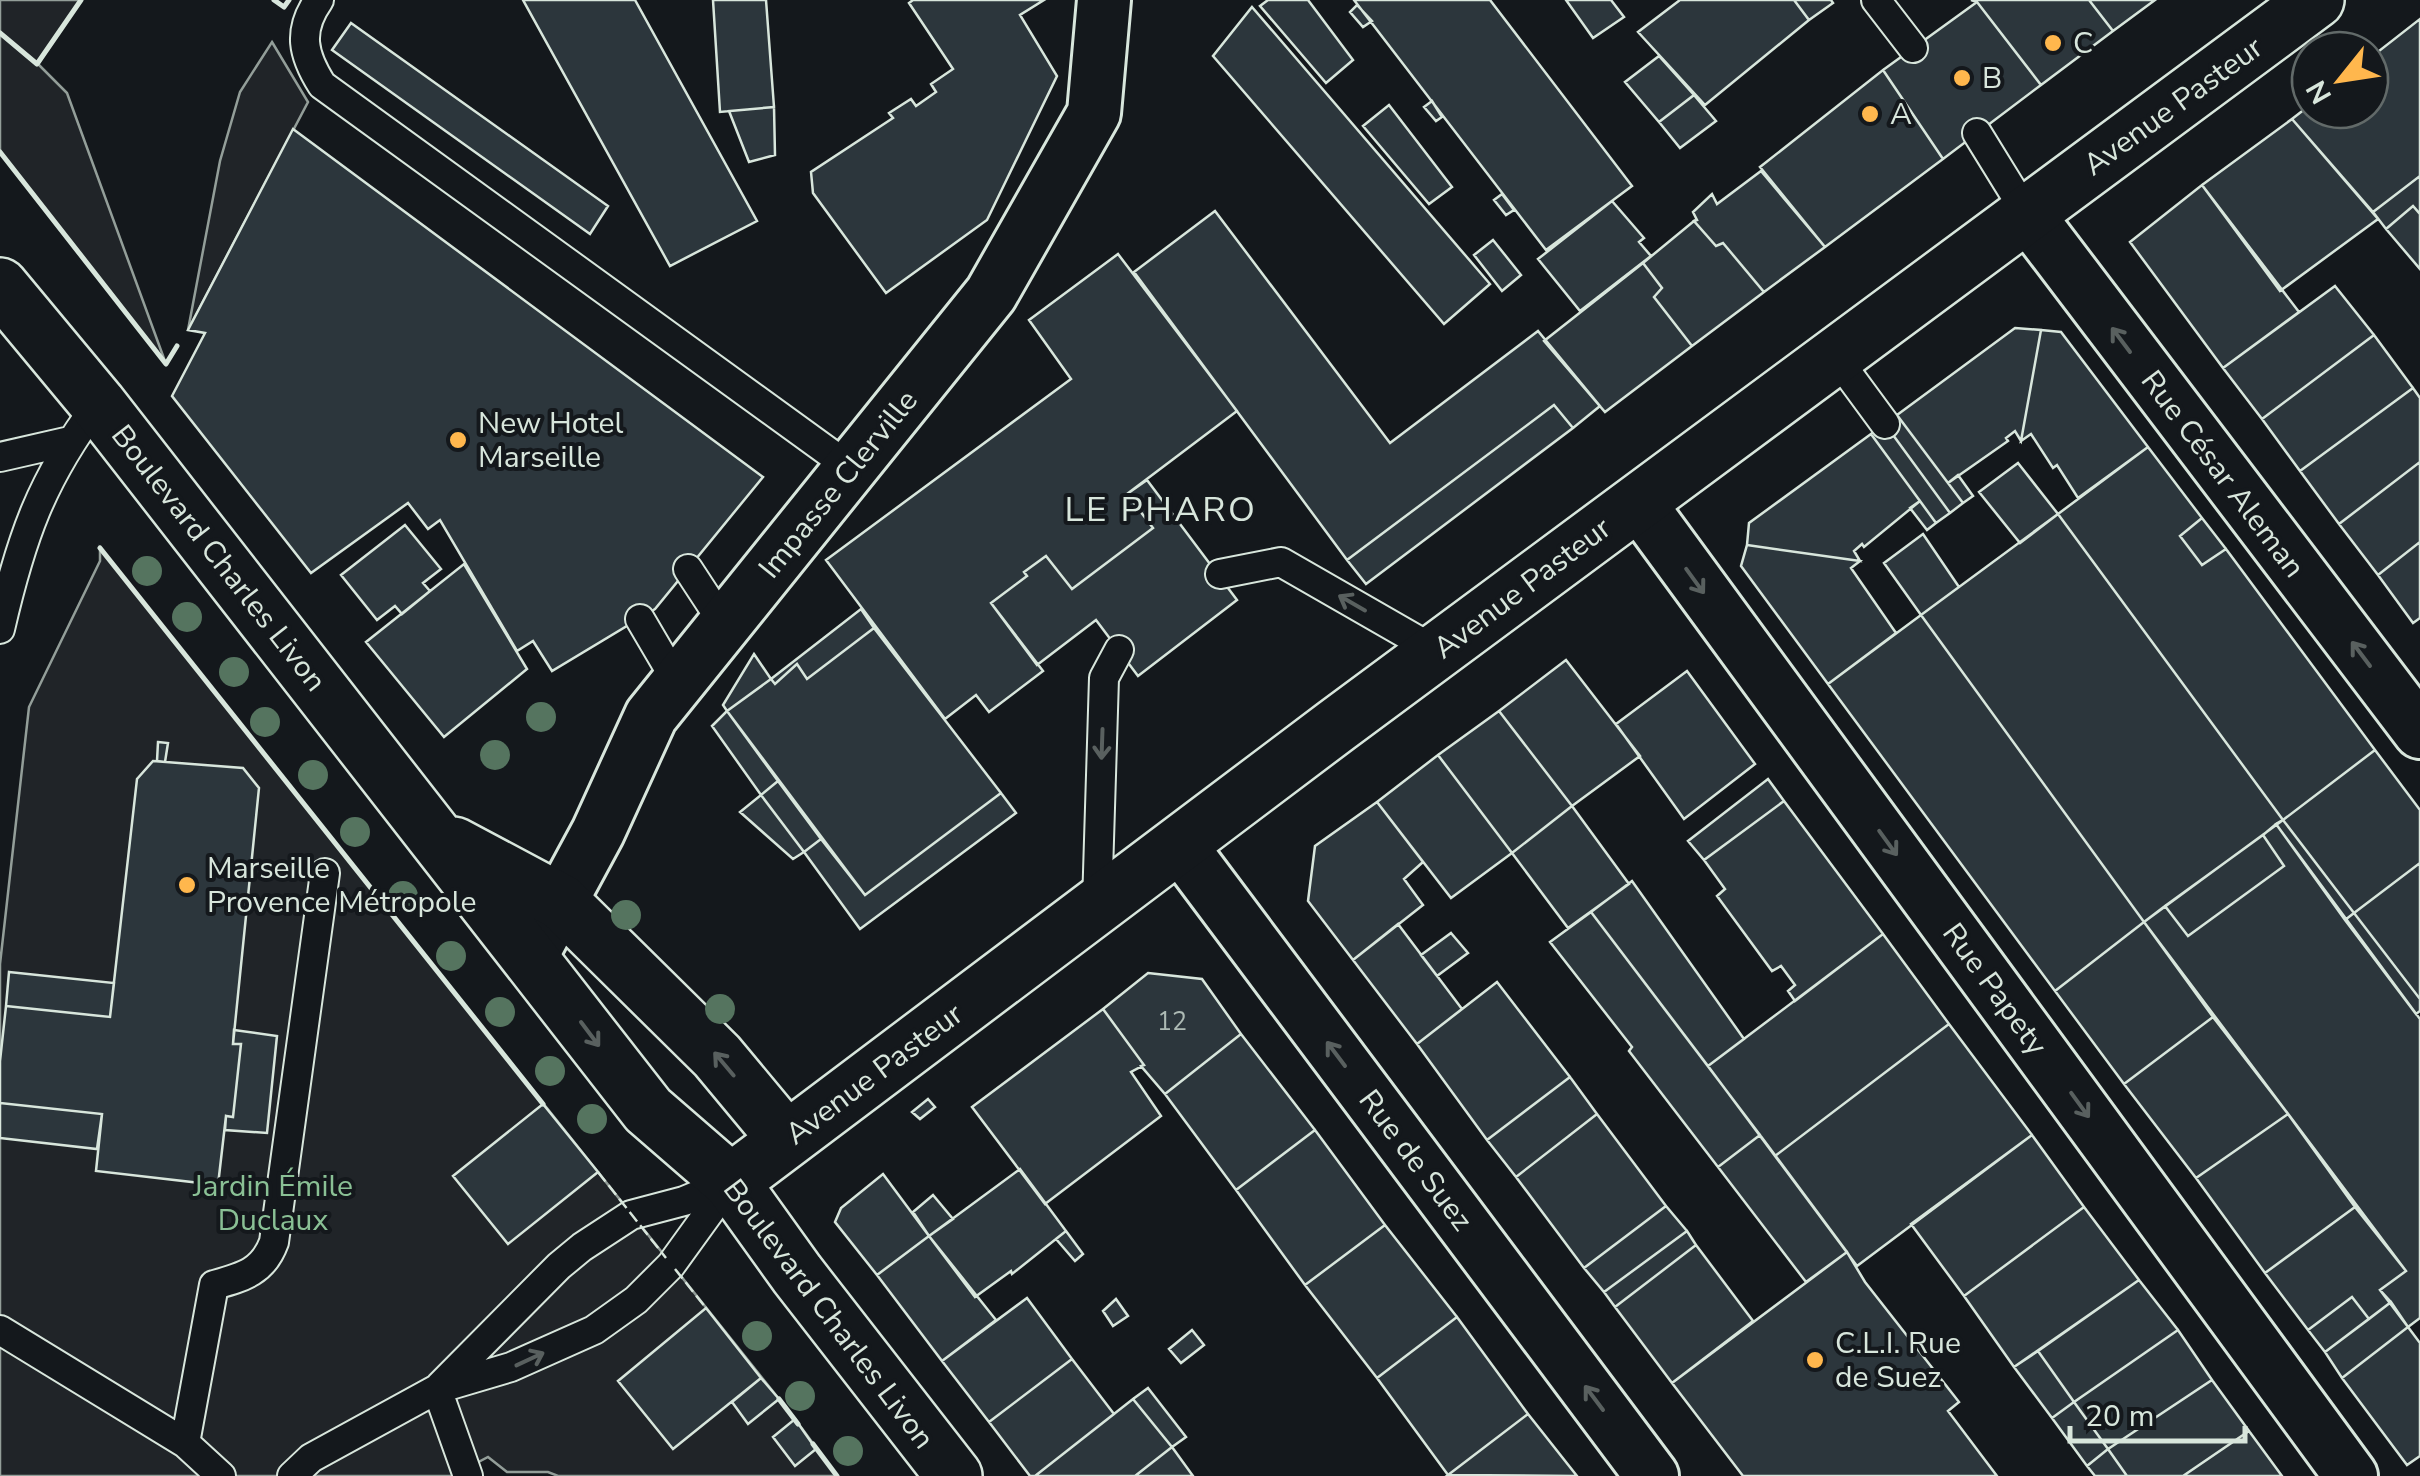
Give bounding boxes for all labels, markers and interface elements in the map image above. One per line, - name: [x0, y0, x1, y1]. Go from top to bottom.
- place label: C: [2073, 23, 2093, 64]
- street label: Avenue Pasteur: [2075, 27, 2271, 185]
- north arrow: [2290, 30, 2390, 130]
- marker: C: [2042, 32, 2064, 54]
- place label: B: [1982, 58, 2002, 99]
- marker: B: [1951, 67, 1973, 89]
- text: N: [2298, 73, 2341, 111]
- place label: A: [1890, 94, 1912, 135]
- marker: A: [1859, 103, 1881, 125]
- one-way arrow: [2111, 327, 2132, 354]
- street label: Rue César Aleman: [2131, 362, 2314, 586]
- street label: Impasse Clerville: [750, 381, 927, 587]
- place label: New Hotel Marseille: [478, 403, 624, 478]
- street label: Boulevard Charles Livon: [101, 416, 336, 700]
- marker: New Hotel Marseille: [447, 429, 469, 451]
- district label: LE PHARO: [1065, 486, 1257, 533]
- street label: Avenue Pasteur: [1425, 508, 1620, 669]
- one-way arrow: [1685, 567, 1706, 594]
- one-way arrow: [1338, 592, 1367, 612]
- one-way arrow: [2350, 642, 2372, 668]
- one-way arrow: [1092, 727, 1111, 759]
- one-way arrow: [1877, 829, 1898, 856]
- place label: Marseille Provence Métropole: [207, 848, 476, 923]
- marker: Marseille Provence Métropole: [176, 874, 198, 896]
- street label: Rue Papety: [1933, 915, 2057, 1064]
- street label: Avenue Pasteur: [777, 994, 972, 1155]
- house number: 12: [1157, 1005, 1187, 1039]
- one-way arrow: [580, 1020, 601, 1047]
- one-way arrow: [1326, 1041, 1347, 1068]
- one-way arrow: [713, 1052, 735, 1078]
- street label: Rue de Suez: [1349, 1081, 1482, 1239]
- one-way arrow: [2069, 1091, 2090, 1118]
- park label: Jardin Émile Duclaux: [192, 1166, 353, 1241]
- street label: Boulevard Charles Livon: [714, 1171, 944, 1458]
- place label: C.L.I. Rue de Suez: [1835, 1323, 1961, 1398]
- one-way arrow: [514, 1349, 545, 1367]
- marker: C.L.I. Rue de Suez: [1804, 1349, 1826, 1371]
- scale bar: [2070, 1381, 2245, 1443]
- one-way arrow: [1583, 1385, 1604, 1412]
- text: 20 m: [2085, 1396, 2154, 1437]

